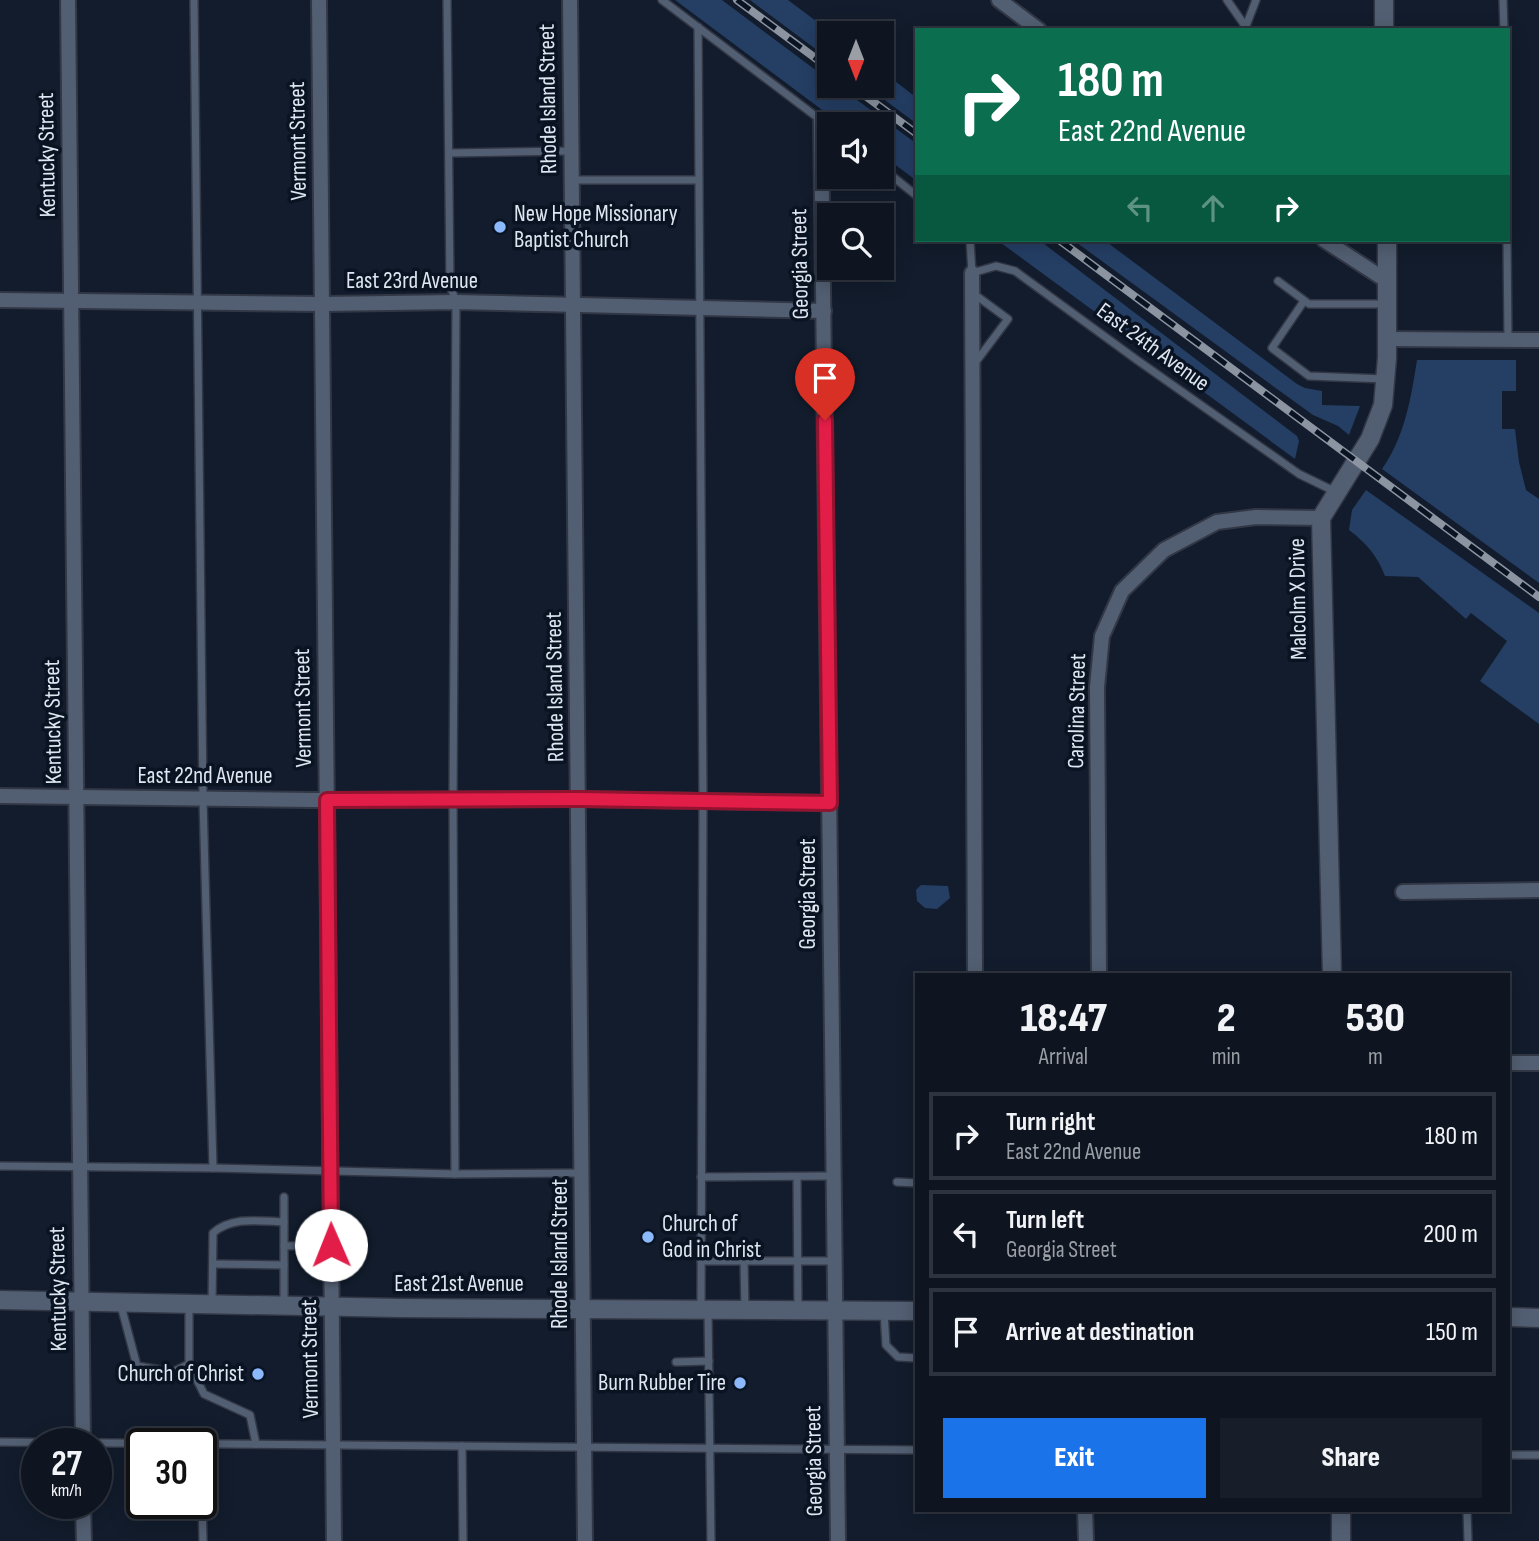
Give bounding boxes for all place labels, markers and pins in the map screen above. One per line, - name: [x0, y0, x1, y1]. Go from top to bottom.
- place label: New Hope Missionary Baptist Church: [514, 200, 678, 254]
- marker: New Hope Missionary Baptist Church: [492, 219, 508, 235]
- pin: [795, 348, 855, 420]
- place label: Church of God in Christ: [662, 1210, 761, 1264]
- marker: Church of God in Christ: [640, 1229, 656, 1245]
- place label: Church of Christ: [118, 1360, 244, 1388]
- marker: Church of Christ: [250, 1366, 266, 1382]
- place label: Burn Rubber Tire: [598, 1369, 726, 1397]
- marker: Burn Rubber Tire: [732, 1375, 748, 1391]

